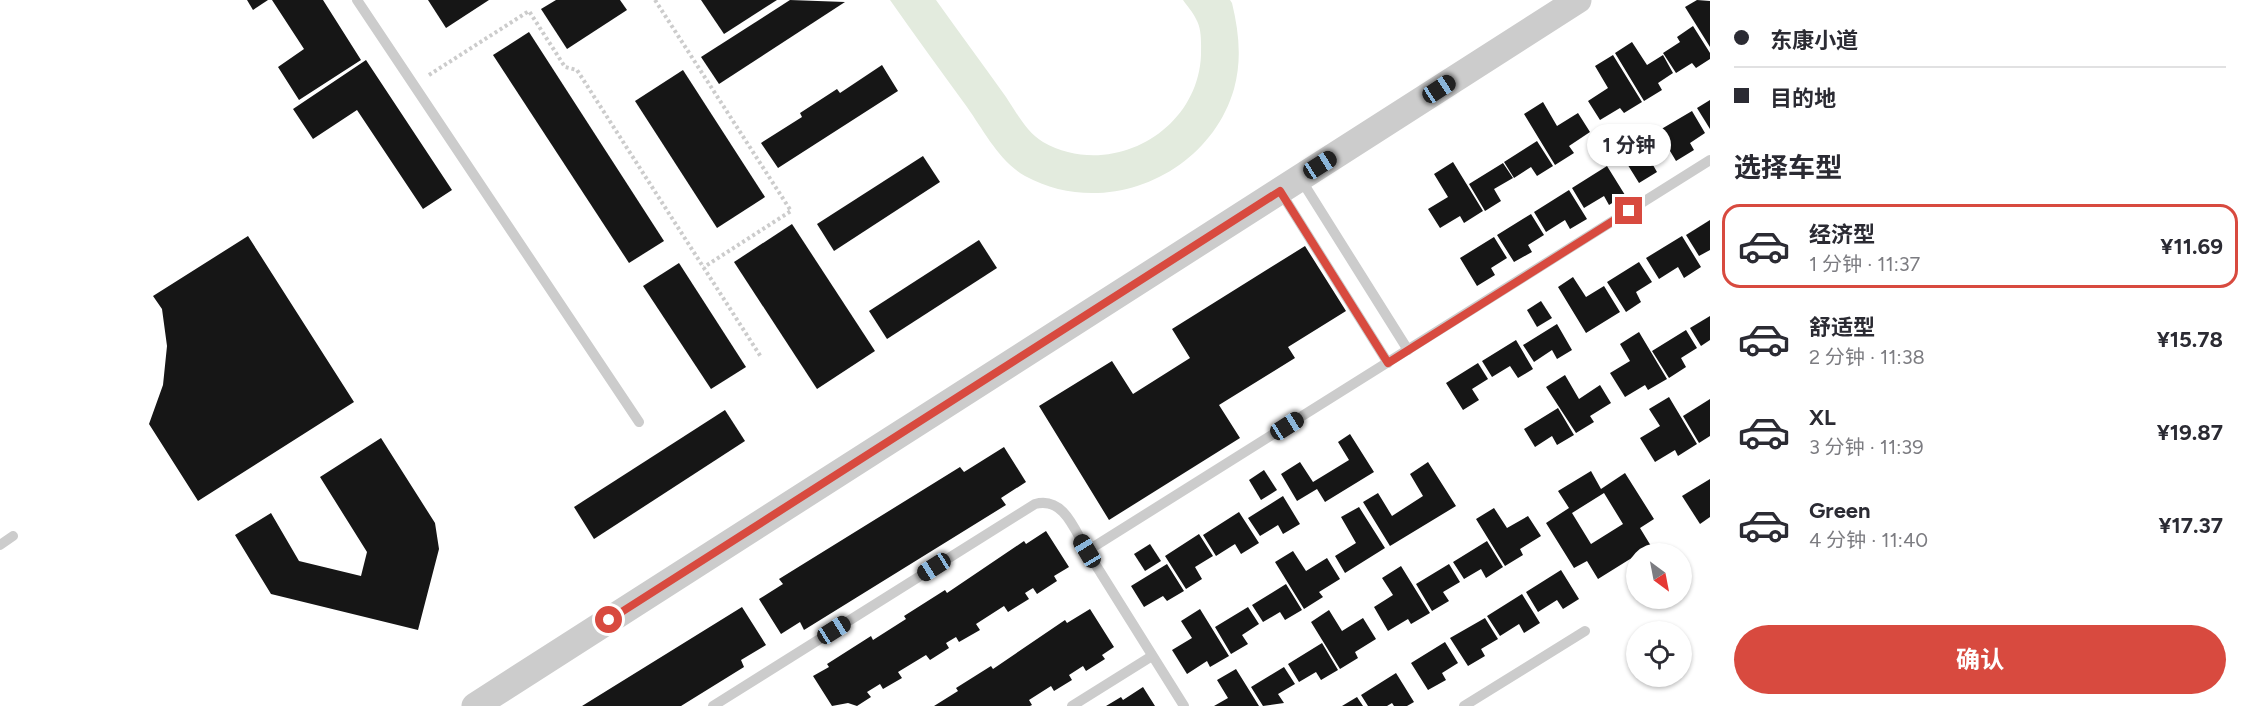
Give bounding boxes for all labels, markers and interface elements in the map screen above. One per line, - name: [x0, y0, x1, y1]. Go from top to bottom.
- text: 东康小道: [1770, 27, 1858, 54]
- car: [1419, 72, 1459, 106]
- text: 目的地: [1770, 85, 1836, 112]
- callout: 1 分钟: [1587, 124, 1671, 166]
- text: 1 分钟: [1602, 133, 1656, 157]
- car: [1300, 148, 1340, 182]
- text: 选择车型: [1734, 151, 1842, 184]
- route end: [1615, 197, 1642, 224]
- icon: car: [1737, 219, 1791, 273]
- text: 经济型: [1809, 221, 1875, 248]
- text: ¥11.69: [2160, 233, 2223, 260]
- text: 1 分钟 · 11:37: [1809, 252, 1920, 276]
- icon: car: [1737, 312, 1791, 366]
- text: 舒适型: [1809, 314, 1875, 341]
- text: ¥15.78: [2157, 326, 2223, 353]
- text: 2 分钟 · 11:38: [1809, 345, 1925, 369]
- text: XL: [1809, 404, 1836, 431]
- icon: car: [1737, 405, 1791, 459]
- car: [1267, 409, 1307, 443]
- text: ¥19.87: [2157, 419, 2223, 446]
- text: 3 分钟 · 11:39: [1809, 435, 1924, 459]
- text: Green: [1809, 497, 1871, 524]
- icon: car: [1737, 498, 1791, 552]
- text: ¥17.37: [2158, 512, 2223, 539]
- text: 4 分钟 · 11:40: [1809, 528, 1928, 552]
- car: [1070, 531, 1104, 571]
- north arrow: [1626, 543, 1692, 609]
- map controls: [1626, 543, 1692, 687]
- car: [914, 550, 954, 584]
- route start: [595, 606, 622, 633]
- car: [814, 613, 854, 647]
- button: locate: [1626, 621, 1692, 687]
- button: 确认: [1734, 625, 2226, 694]

